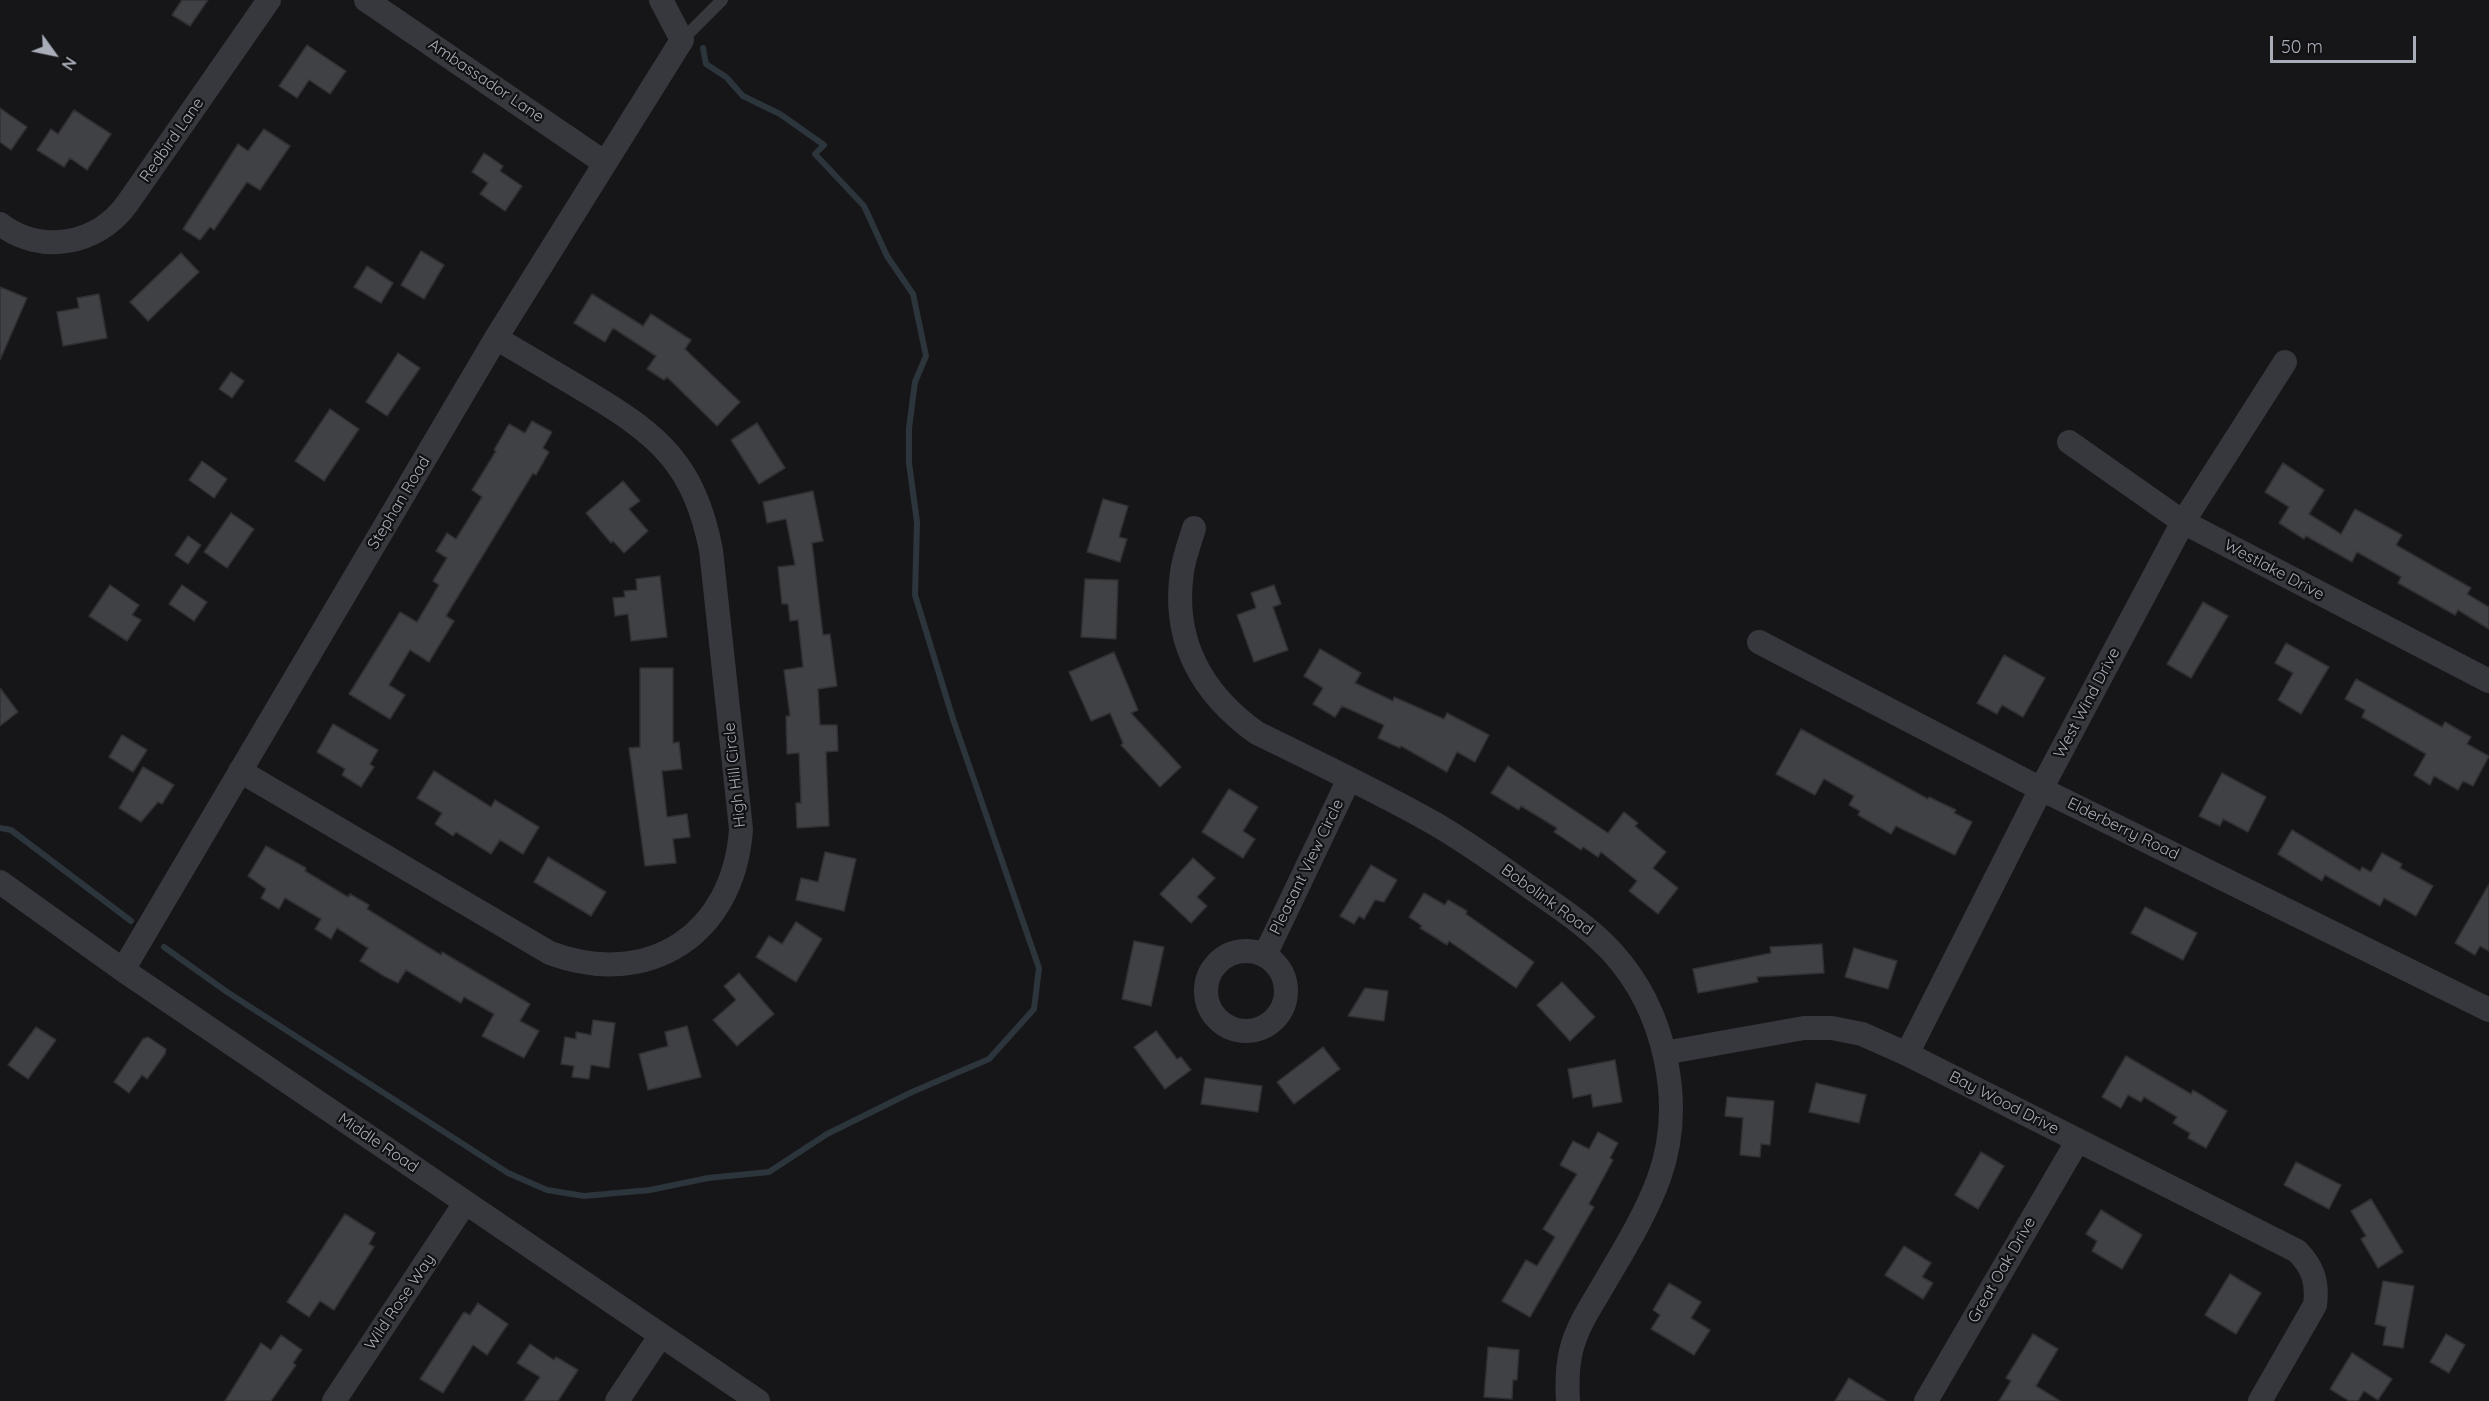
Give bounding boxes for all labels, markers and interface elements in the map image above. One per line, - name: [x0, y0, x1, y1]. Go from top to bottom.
- north arrow: [24, 24, 84, 84]
- scale bar: [2273, 24, 2418, 62]
- street label: Ambassador Lane: [424, 35, 548, 127]
- text: 50 m: [2281, 35, 2323, 58]
- text: N: [58, 53, 81, 74]
- street label: Redbird Lane: [136, 94, 208, 186]
- street label: Stephan Road: [364, 453, 434, 553]
- street label: Westlake Drive: [2221, 536, 2327, 604]
- street label: West Wind Drive: [2050, 645, 2124, 761]
- street label: High Hill Circle: [720, 721, 750, 829]
- street label: Elderberry Road: [2064, 794, 2182, 864]
- street label: Pleasant View Circle: [1266, 796, 1348, 938]
- street label: Bobolink Road: [1498, 860, 1596, 940]
- street label: Bay Wood Drive: [1946, 1067, 2062, 1139]
- street label: Middle Road: [334, 1109, 422, 1177]
- street label: Great Oak Drive: [1964, 1214, 2040, 1326]
- street label: Wild Rose Way: [361, 1250, 439, 1354]

